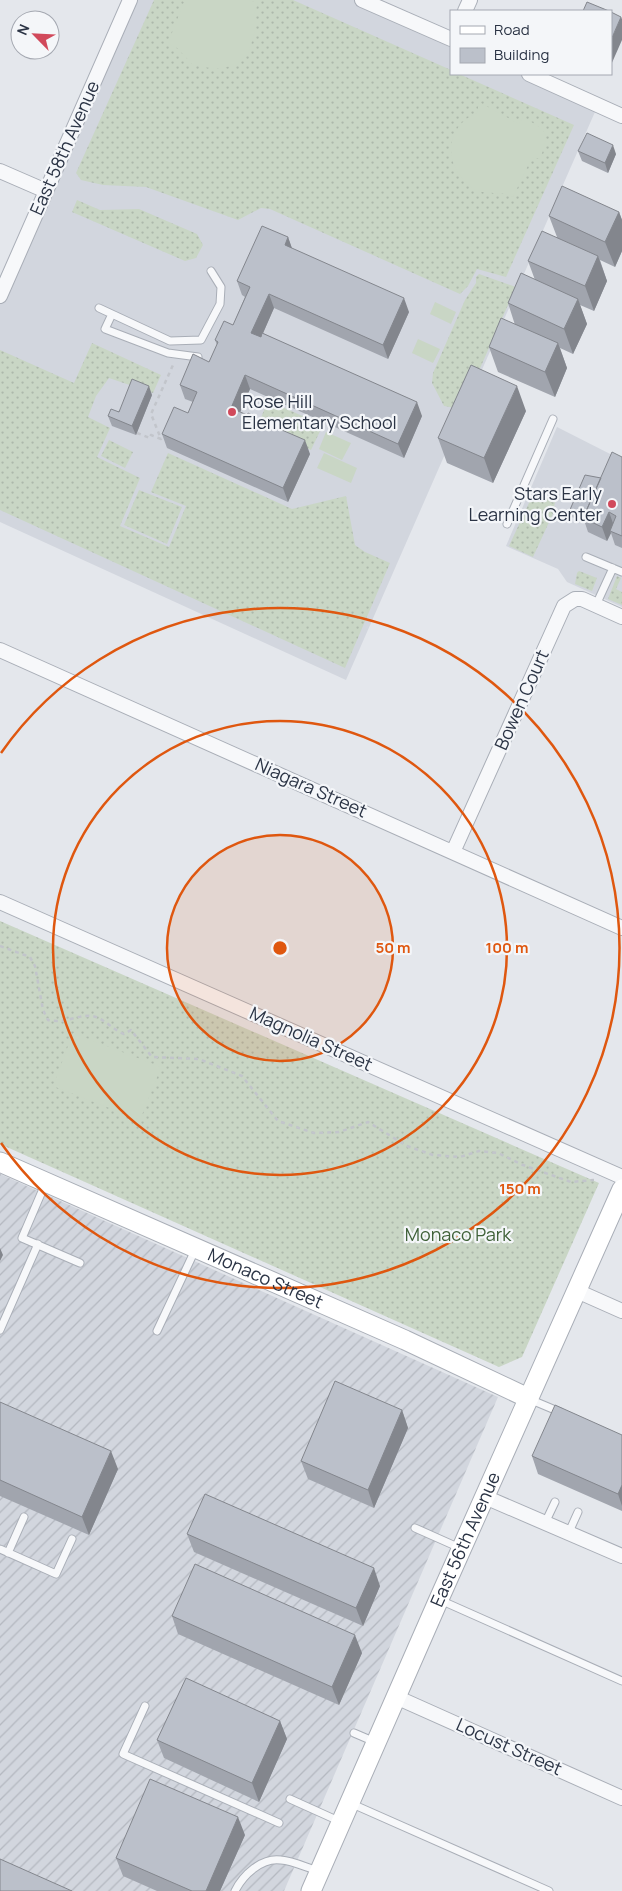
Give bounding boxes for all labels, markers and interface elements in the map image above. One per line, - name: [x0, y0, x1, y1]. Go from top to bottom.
- north arrow: [10, 10, 60, 60]
- legend: [450, 10, 612, 75]
- text: Road: [494, 19, 530, 40]
- text: N: [12, 21, 33, 38]
- text: Building: [494, 44, 549, 65]
- street label: East 58th Avenue: [24, 77, 104, 218]
- place label: Rose Hill Elementary School: [242, 389, 397, 434]
- marker: Rose Hill Elementary School: [226, 406, 238, 418]
- place label: Stars Early Learning Center: [468, 481, 603, 526]
- marker: Stars Early Learning Center: [606, 498, 618, 510]
- street label: Bowen Court: [488, 646, 554, 753]
- street label: Niagara Street: [252, 752, 371, 822]
- text: 50 m: [375, 937, 411, 958]
- text: 100 m: [486, 937, 528, 958]
- centre of rings: [271, 939, 289, 957]
- street label: Magnolia Street: [246, 1000, 377, 1076]
- text: 150 m: [499, 1178, 541, 1199]
- park label: Monaco Park: [405, 1222, 512, 1246]
- street label: Monaco Street: [205, 1242, 327, 1314]
- street label: East 56th Avenue: [424, 1468, 505, 1610]
- street label: Locust Street: [453, 1712, 566, 1780]

